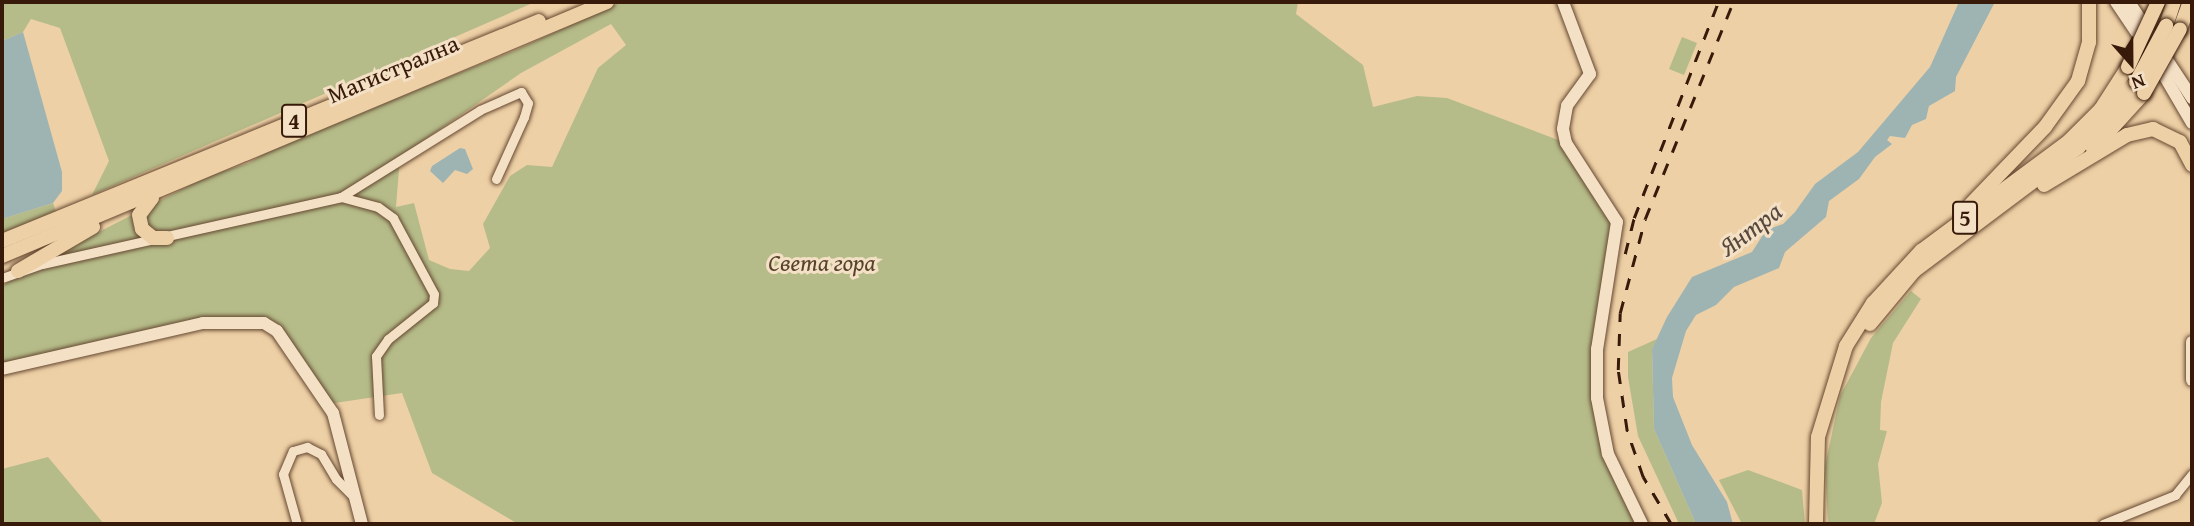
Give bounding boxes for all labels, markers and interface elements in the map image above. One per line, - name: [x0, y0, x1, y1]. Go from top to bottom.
- street label: Магистрална: [323, 28, 463, 110]
- north arrow: [2096, 28, 2166, 98]
- text: N: [2128, 67, 2149, 98]
- road number: 4: [280, 102, 308, 140]
- water label: Янтра: [1712, 195, 1788, 263]
- road number: 5: [1951, 198, 1979, 238]
- park label: Света гора: [768, 249, 876, 277]

